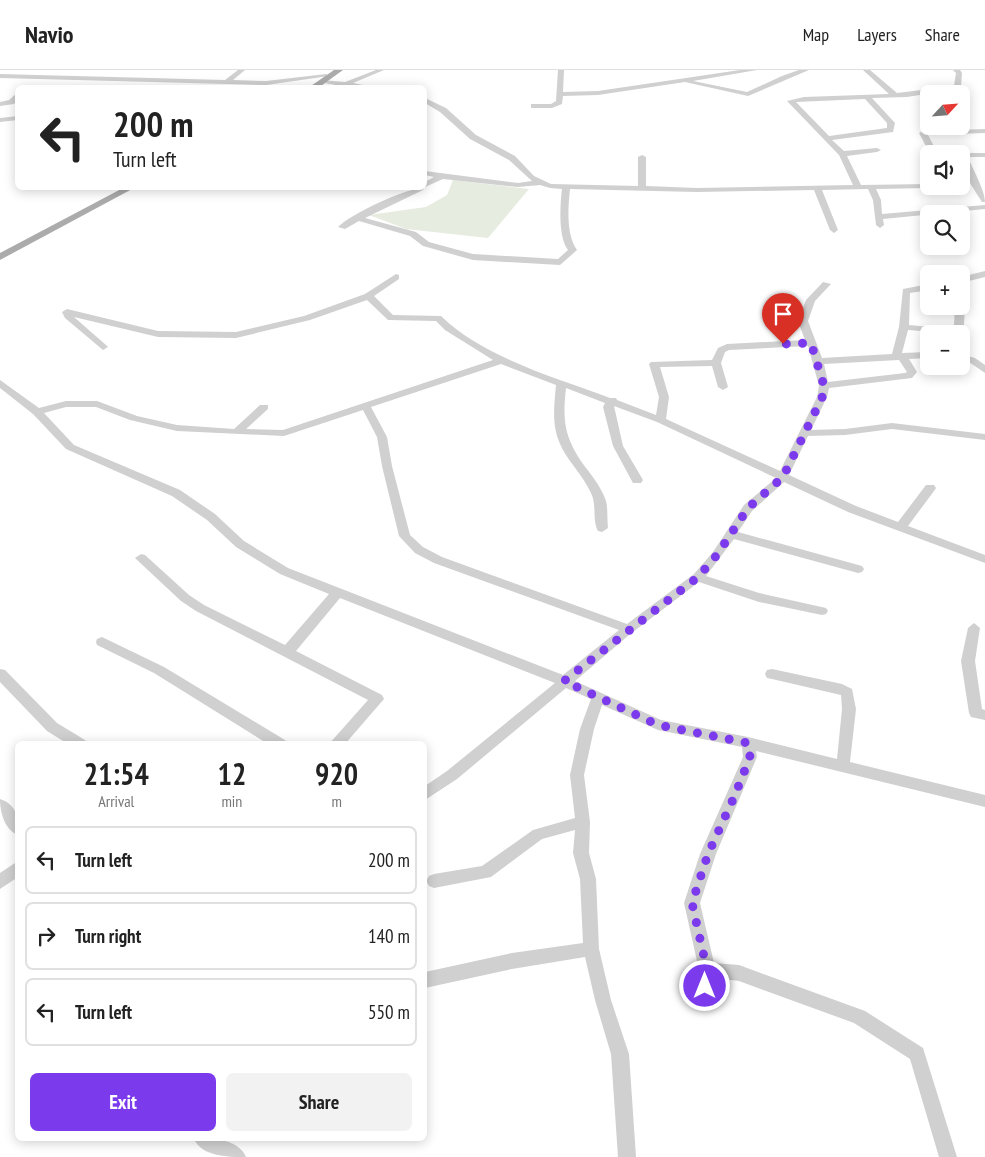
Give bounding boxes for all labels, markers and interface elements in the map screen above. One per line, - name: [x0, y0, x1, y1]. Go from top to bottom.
- text: Navio: [25, 19, 74, 50]
- text: Map: [803, 23, 829, 46]
- text: Layers: [857, 23, 897, 46]
- text: Share: [925, 23, 960, 46]
- north arrow: [920, 85, 970, 135]
- map controls: [920, 85, 970, 375]
- text: 200 m: [113, 101, 194, 147]
- icon: left: [30, 105, 95, 170]
- text: Turn left: [113, 145, 177, 173]
- button: sound: [920, 145, 970, 195]
- button: search: [920, 205, 970, 255]
- button: +: [920, 265, 970, 315]
- pin: [762, 293, 804, 344]
- icon: arrive: [769, 300, 797, 328]
- button: −: [920, 325, 970, 375]
- text: 21:54: [84, 754, 149, 793]
- text: 12: [218, 754, 246, 793]
- text: 920: [315, 754, 358, 793]
- text: Arrival: [98, 791, 134, 811]
- text: min: [221, 791, 242, 811]
- text: m: [331, 791, 342, 811]
- icon: left: [32, 846, 60, 874]
- text: Turn left: [75, 848, 132, 872]
- text: 200 m: [368, 848, 410, 872]
- icon: right: [32, 922, 60, 950]
- text: Turn right: [75, 924, 141, 948]
- text: 140 m: [368, 924, 410, 948]
- position arrow: [678, 959, 730, 1011]
- icon: left: [32, 998, 60, 1026]
- text: Turn left: [75, 1000, 132, 1024]
- text: 550 m: [368, 1000, 410, 1024]
- button: Exit: [30, 1073, 216, 1131]
- button: Share: [226, 1073, 412, 1131]

